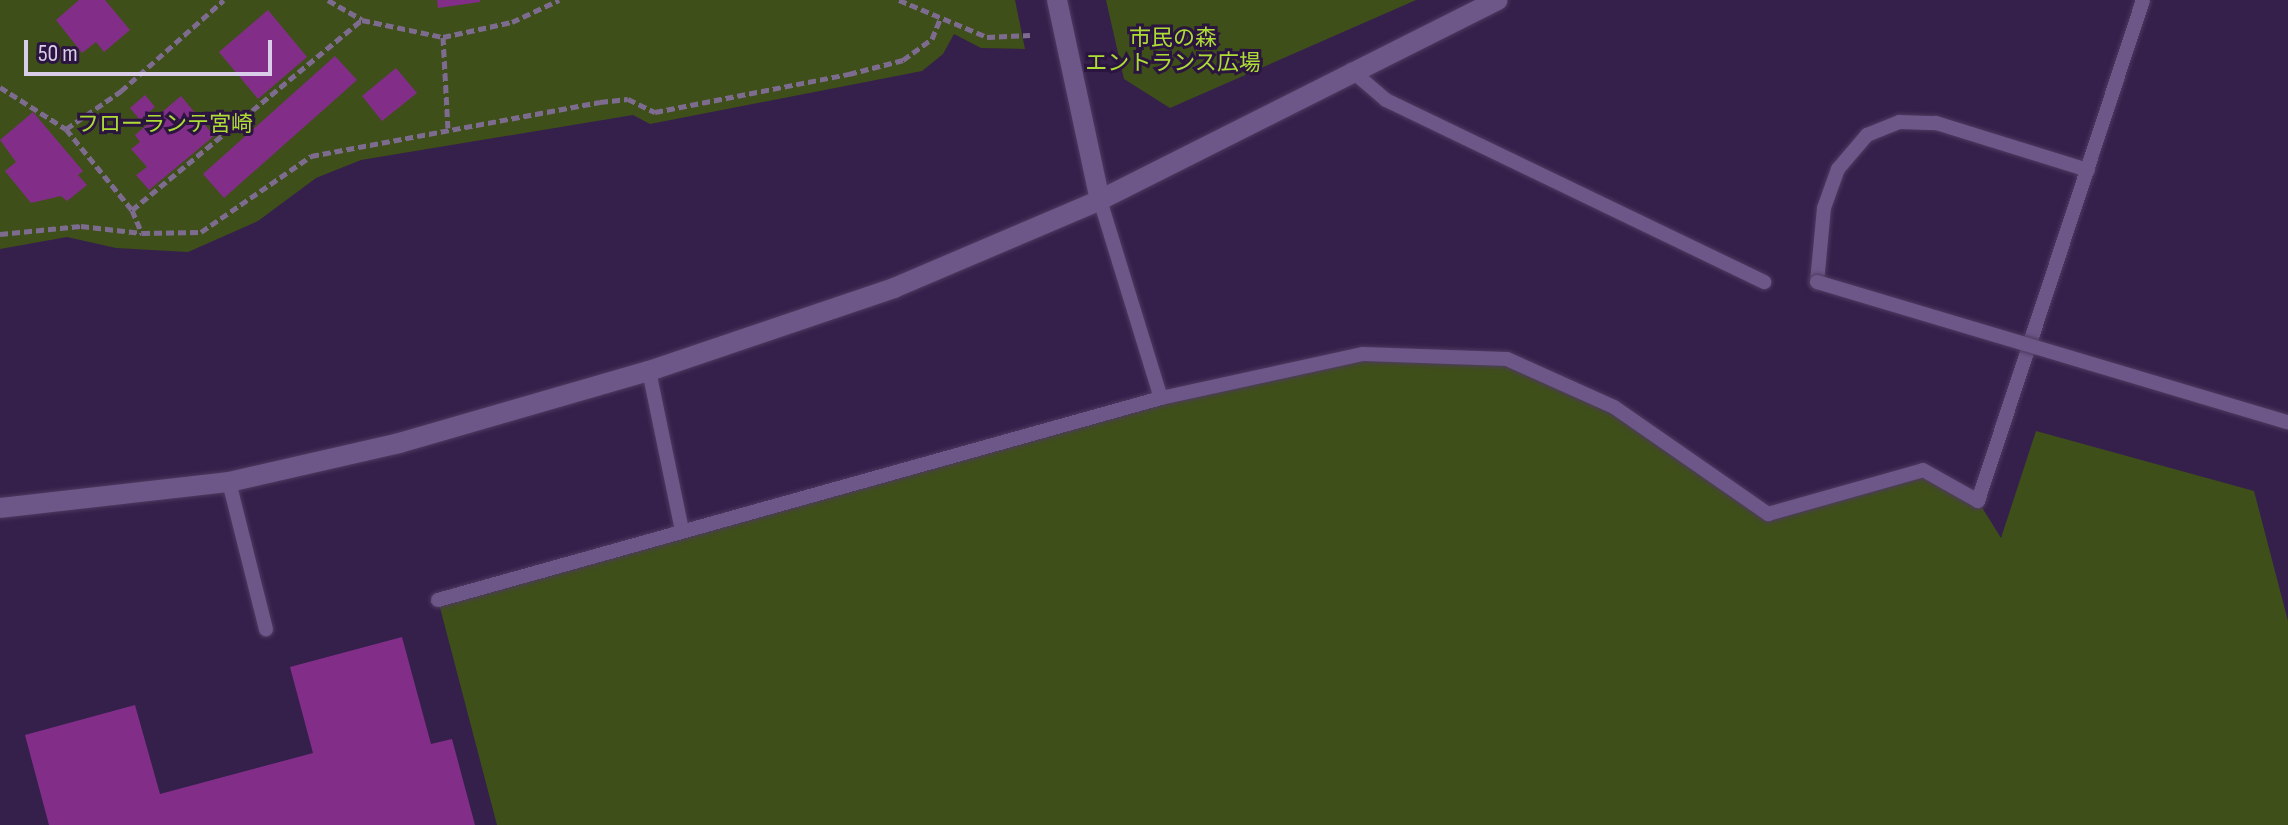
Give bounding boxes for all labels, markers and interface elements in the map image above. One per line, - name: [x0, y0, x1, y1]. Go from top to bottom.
- scale bar: [28, 24, 276, 74]
- park label: 市民の森 エントランス広場: [1085, 25, 1261, 76]
- text: 50 m: [38, 39, 78, 68]
- park label: フローランテ宮崎: [77, 112, 253, 138]

